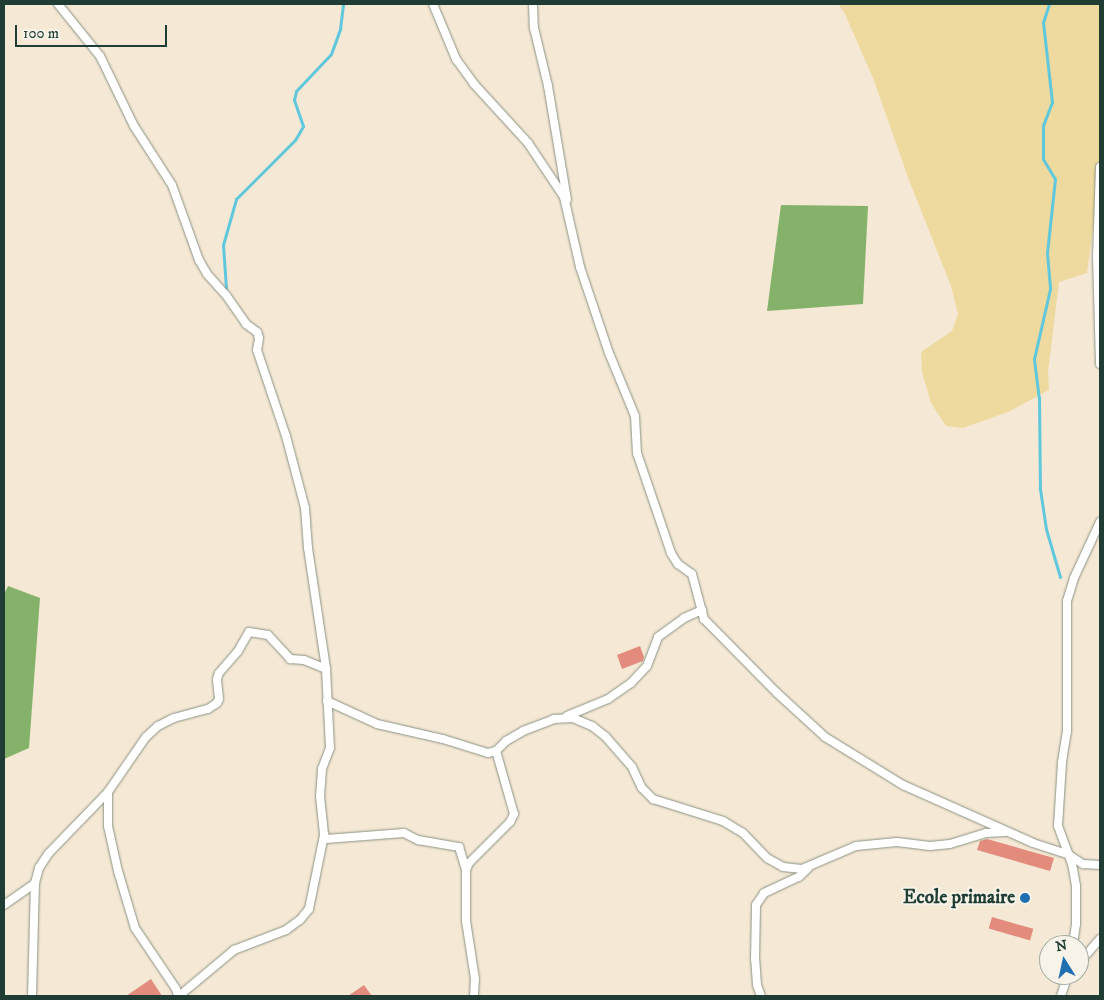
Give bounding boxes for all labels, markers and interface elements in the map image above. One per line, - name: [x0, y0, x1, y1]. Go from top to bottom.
- scale bar: [18, 15, 170, 47]
- text: 100 m: [23, 24, 59, 43]
- place label: Ecole primaire: [903, 887, 1015, 909]
- marker: Ecole primaire: [1019, 892, 1031, 904]
- north arrow: [1039, 935, 1089, 985]
- text: N: [1054, 936, 1069, 956]

